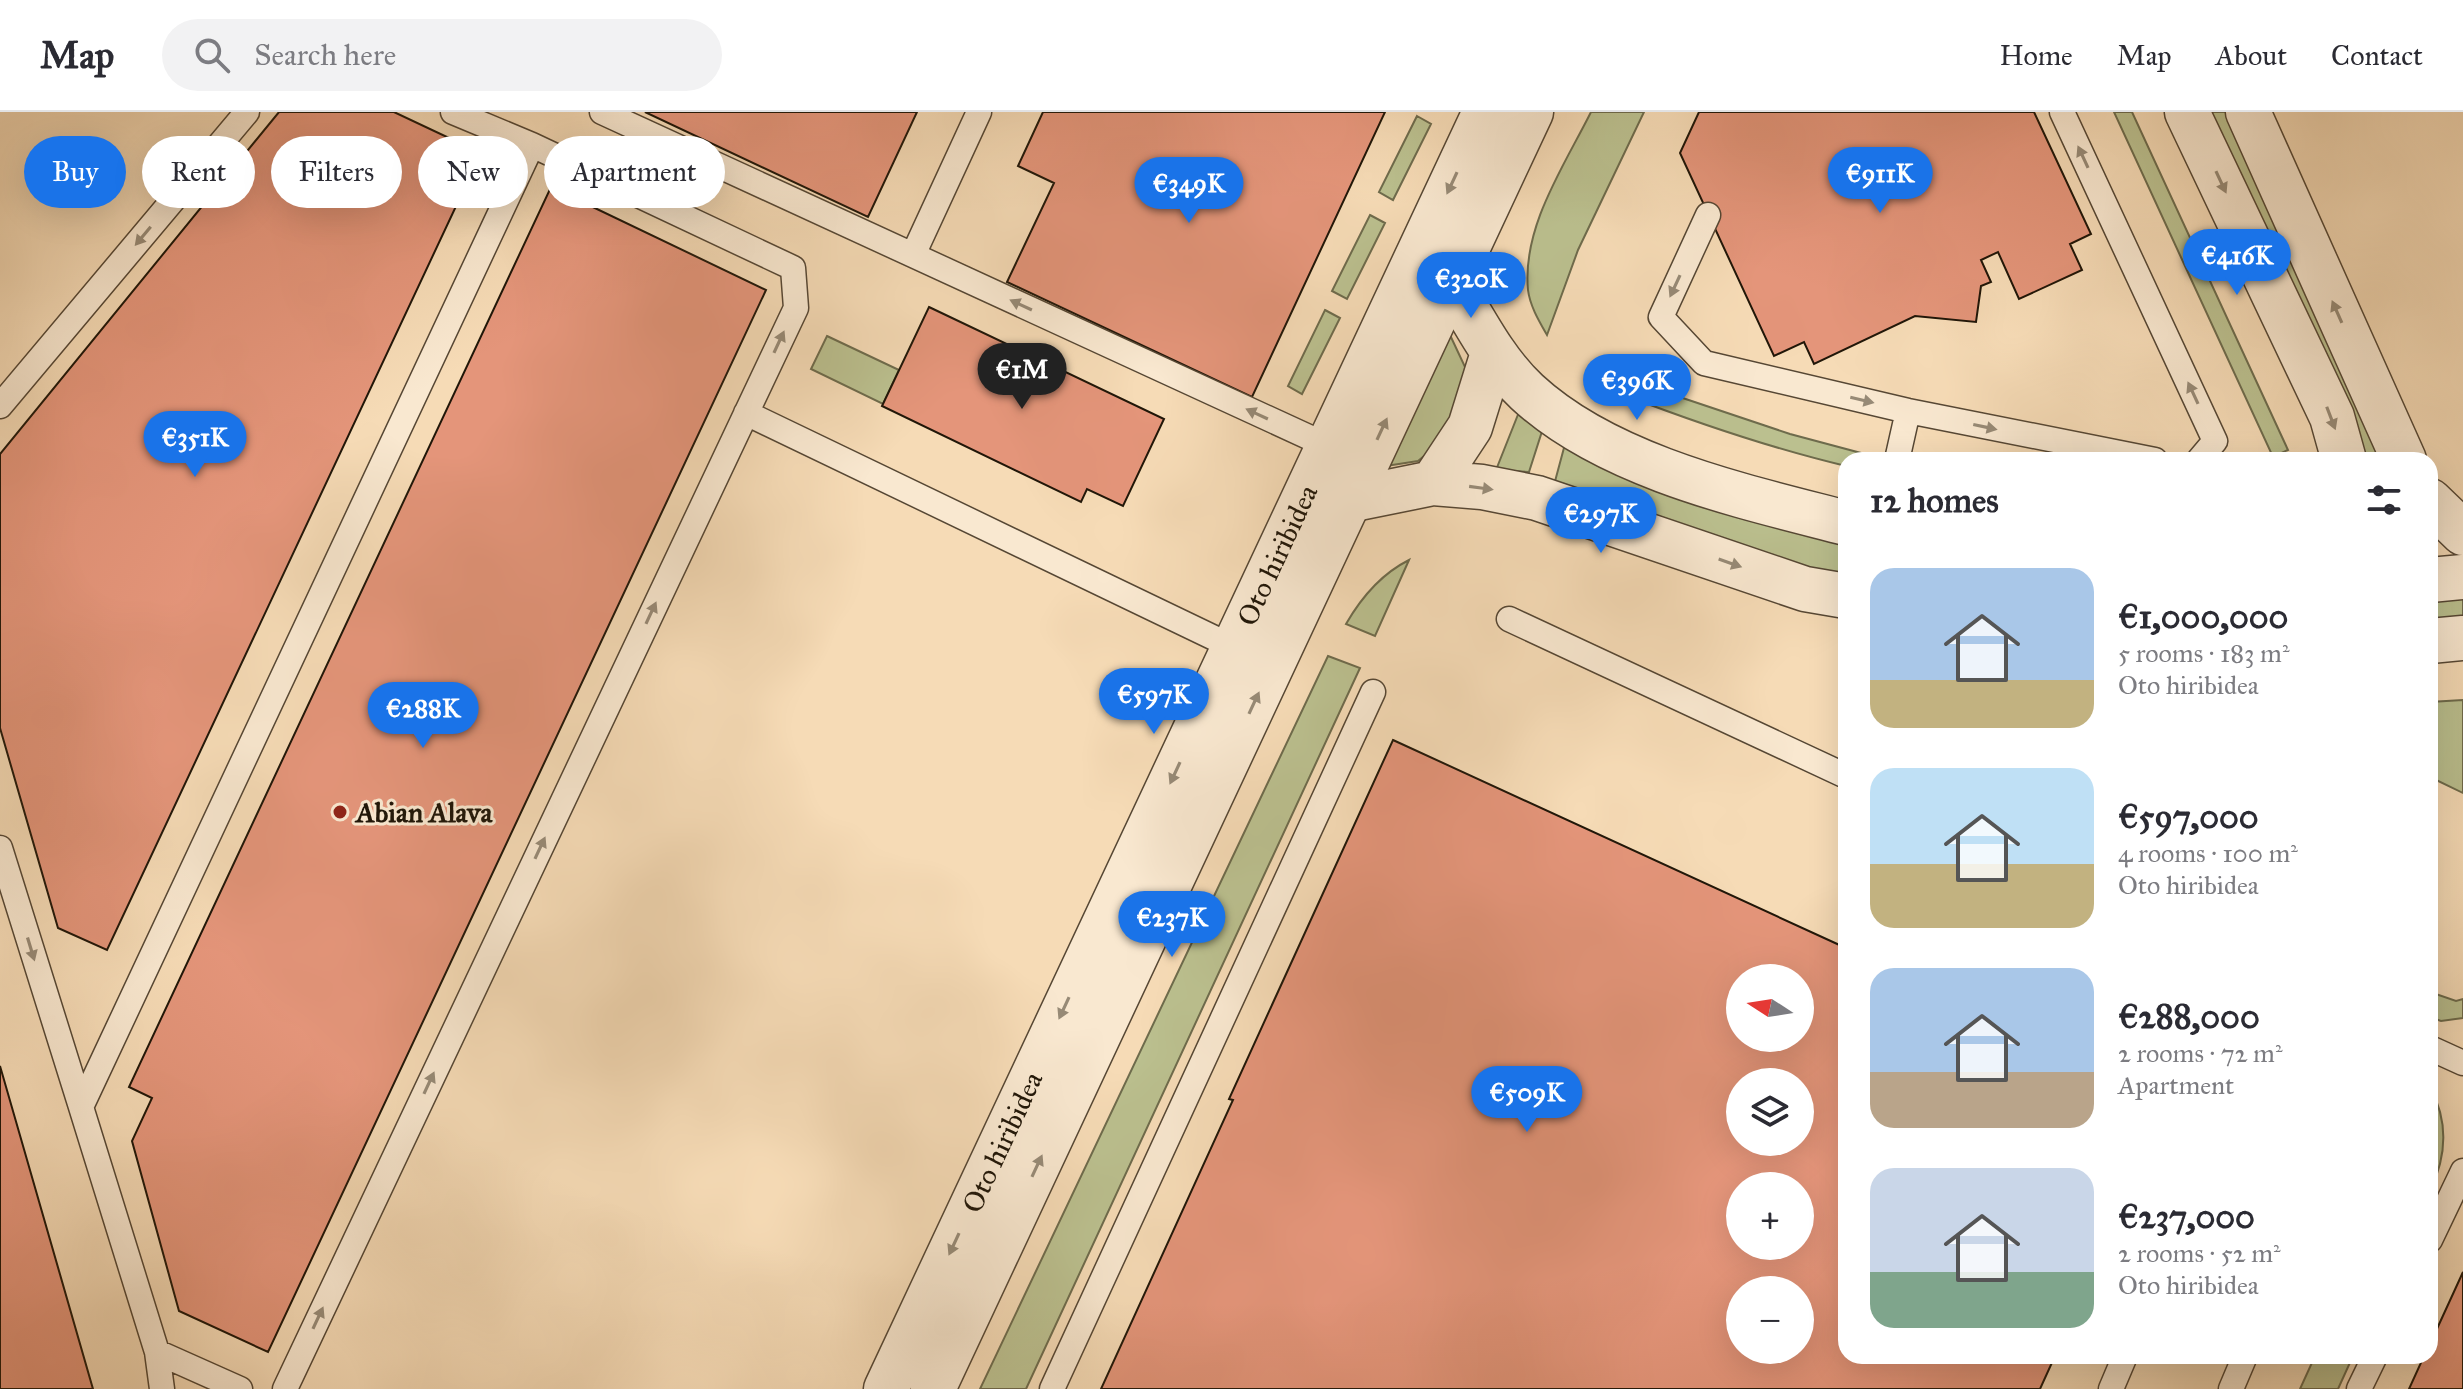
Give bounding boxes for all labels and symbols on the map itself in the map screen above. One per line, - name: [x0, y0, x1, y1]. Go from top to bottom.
- one-way arrow: [2076, 146, 2090, 169]
- pin: €911K: [1824, 147, 1936, 215]
- pin: €349K: [1133, 157, 1245, 225]
- one-way arrow: [1445, 171, 1459, 194]
- one-way arrow: [2214, 171, 2228, 194]
- one-way arrow: [135, 226, 152, 246]
- pin: €416K: [2181, 229, 2293, 297]
- pin: €320K: [1415, 252, 1527, 320]
- one-way arrow: [1668, 274, 1682, 298]
- one-way arrow: [1009, 298, 1033, 312]
- one-way arrow: [2330, 301, 2344, 324]
- one-way arrow: [772, 331, 786, 354]
- pin: €1M: [983, 343, 1061, 411]
- pin: €396K: [1581, 354, 1693, 422]
- one-way arrow: [2186, 381, 2199, 405]
- one-way arrow: [1850, 394, 1875, 407]
- one-way arrow: [2325, 406, 2338, 430]
- one-way arrow: [1246, 407, 1269, 420]
- pin: €351K: [139, 411, 251, 479]
- one-way arrow: [1375, 417, 1389, 441]
- one-way arrow: [1972, 421, 1997, 434]
- street label: Oto hiribidea: [1230, 479, 1325, 631]
- one-way arrow: [1469, 481, 1494, 494]
- pin: €297K: [1545, 487, 1657, 555]
- one-way arrow: [1718, 558, 1742, 570]
- one-way arrow: [644, 602, 658, 625]
- pin: €597K: [1098, 668, 1210, 736]
- pin: €288K: [367, 682, 479, 750]
- one-way arrow: [1247, 691, 1261, 714]
- one-way arrow: [1168, 761, 1182, 785]
- place label: Abian Alava: [354, 795, 493, 830]
- marker: Abian Alava: [331, 803, 349, 821]
- one-way arrow: [533, 837, 547, 860]
- pin: €237K: [1116, 891, 1228, 959]
- one-way arrow: [26, 938, 38, 962]
- north arrow: [1726, 964, 1814, 1052]
- one-way arrow: [1057, 997, 1071, 1020]
- street label: Oto hiribidea: [955, 1066, 1050, 1218]
- pin: €509K: [1471, 1066, 1583, 1134]
- one-way arrow: [422, 1072, 436, 1095]
- one-way arrow: [1030, 1155, 1044, 1178]
- one-way arrow: [947, 1232, 961, 1255]
- one-way arrow: [311, 1307, 325, 1330]

